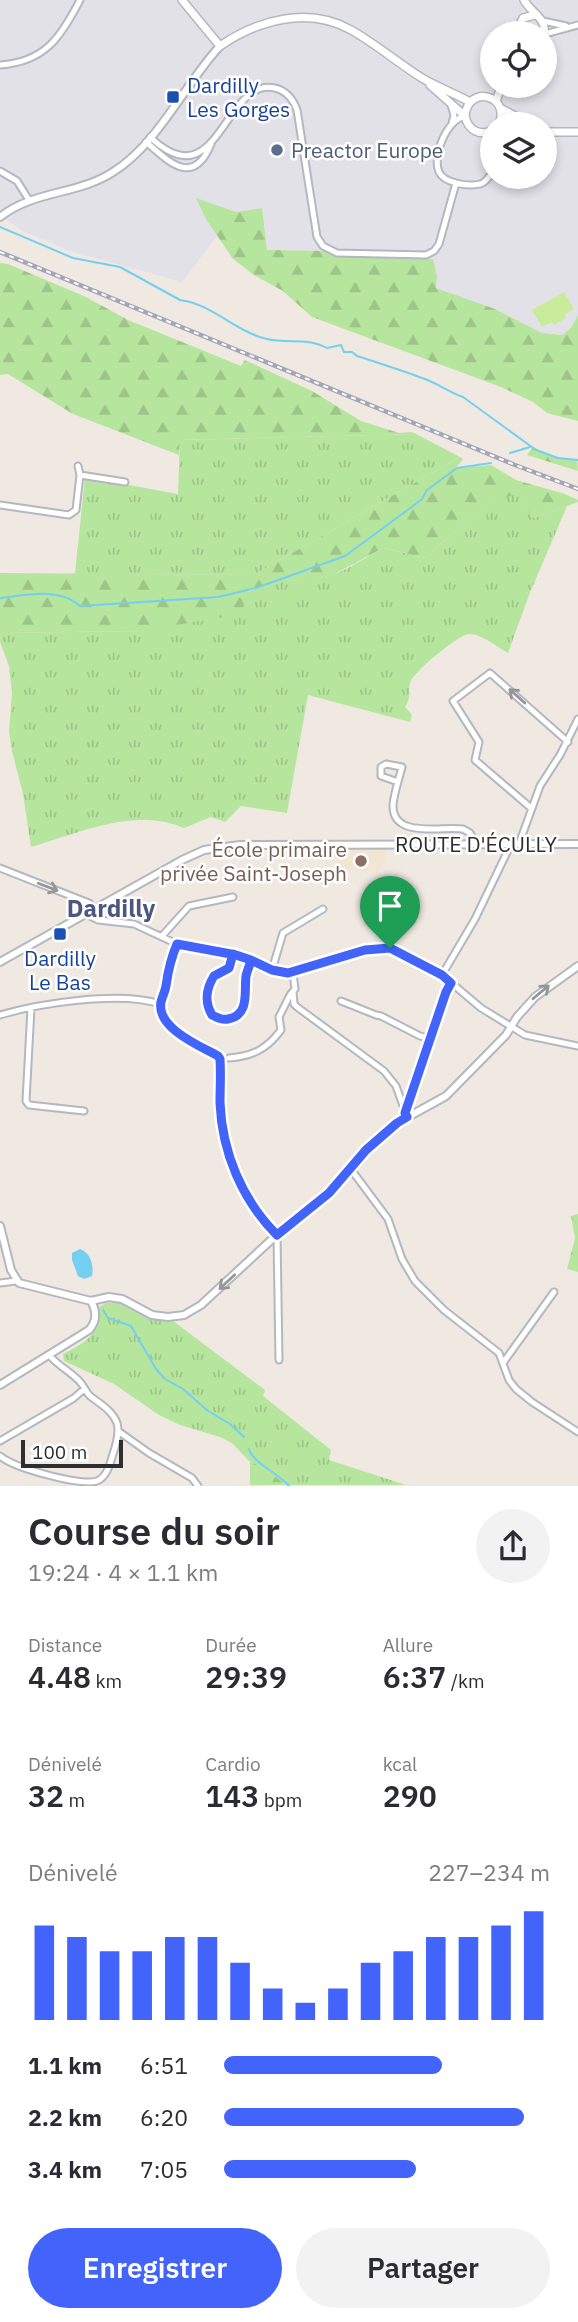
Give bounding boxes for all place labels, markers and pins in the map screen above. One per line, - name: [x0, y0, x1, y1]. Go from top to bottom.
- place label: Dardilly Les Gorges: [187, 71, 290, 123]
- marker: Dardilly Les Gorges: [165, 89, 181, 105]
- place label: Preactor Europe: [291, 136, 443, 164]
- marker: Preactor Europe: [269, 142, 285, 158]
- place label: École primaire privée Saint-Joseph: [160, 835, 347, 887]
- marker: École primaire privée Saint-Joseph: [353, 853, 369, 869]
- pin: [360, 876, 420, 948]
- marker: Dardilly Le Bas: [52, 926, 68, 942]
- place label: Dardilly Le Bas: [24, 944, 96, 996]

